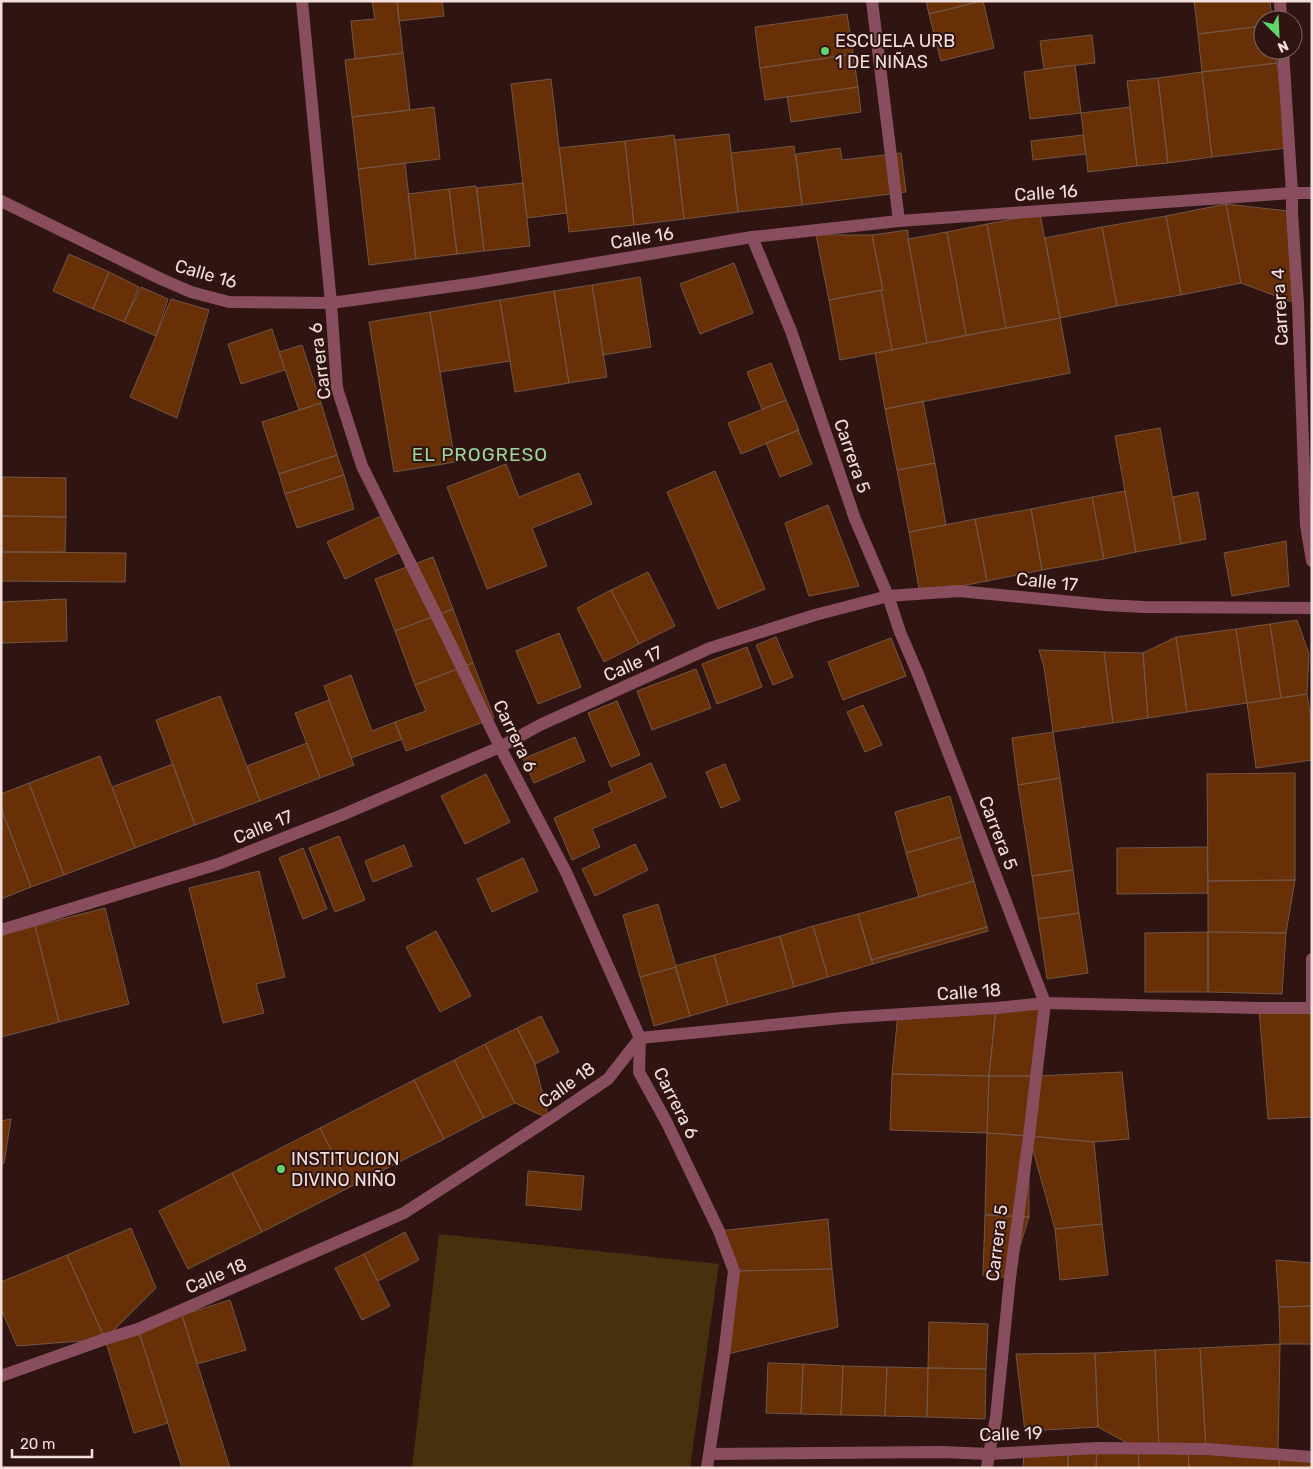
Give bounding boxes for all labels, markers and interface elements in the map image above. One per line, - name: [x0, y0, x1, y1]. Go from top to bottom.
- north arrow: [1253, 10, 1303, 60]
- place label: ESCUELA URB 1 DE NIÑAS: [835, 30, 955, 73]
- text: N: [1275, 37, 1291, 56]
- marker: ESCUELA URB 1 DE NIÑAS: [819, 45, 831, 57]
- street label: Calle 16: [1013, 180, 1079, 206]
- street label: Calle 16: [609, 222, 675, 254]
- street label: Calle 16: [172, 255, 240, 293]
- street label: Carrera 4: [1267, 268, 1293, 346]
- street label: Carrera 6: [304, 321, 336, 401]
- street label: Carrera 5: [829, 416, 875, 496]
- district label: EL PROGRESO: [412, 443, 548, 466]
- street label: Calle 17: [1015, 568, 1079, 596]
- street label: Calle 17: [600, 641, 666, 687]
- street label: Carrera 6: [488, 696, 542, 776]
- street label: Carrera 5: [974, 793, 1022, 873]
- street label: Calle 17: [230, 805, 296, 849]
- street label: Calle 18: [936, 979, 1002, 1005]
- street label: Calle 18: [535, 1057, 599, 1113]
- street label: Carrera 6: [649, 1064, 703, 1143]
- place label: INSTITUCION DIVINO NIÑO: [291, 1148, 399, 1191]
- marker: INSTITUCION DIVINO NIÑO: [275, 1163, 287, 1175]
- street label: Carrera 5: [981, 1203, 1013, 1283]
- street label: Calle 18: [182, 1253, 250, 1299]
- street label: Calle 19: [979, 1422, 1043, 1446]
- scale bar: [12, 1426, 92, 1458]
- text: 20 m: [20, 1435, 55, 1453]

